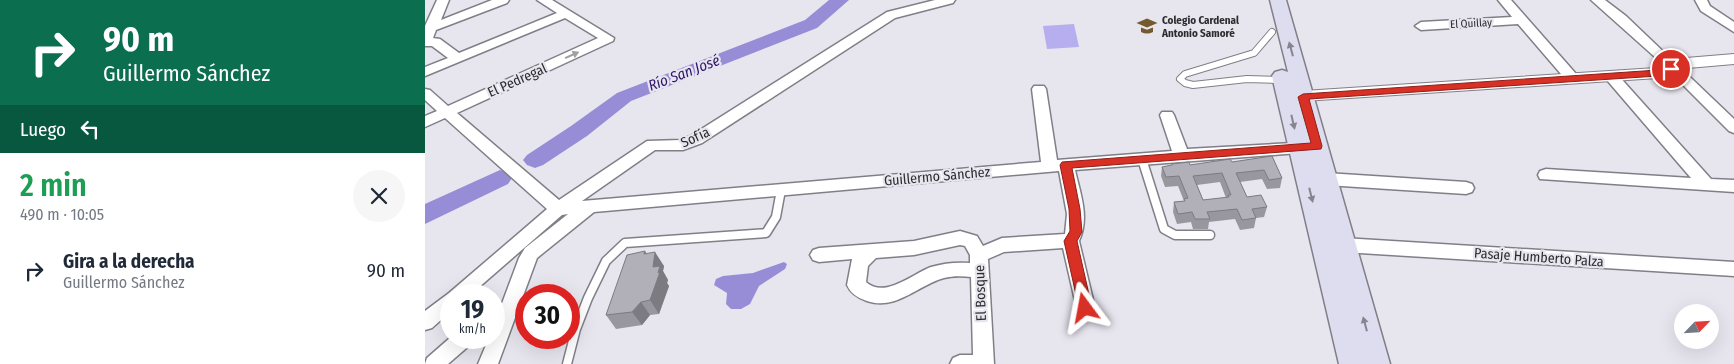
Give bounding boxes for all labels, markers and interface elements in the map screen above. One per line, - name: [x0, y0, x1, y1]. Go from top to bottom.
- place label: Colegio Cardenal Antonio Samoré: [1161, 14, 1240, 40]
- school or university icon: Colegio Cardenal Antonio Samoré: [1136, 15, 1158, 37]
- street label: El Quillay: [1450, 16, 1492, 31]
- text: 90 m: [103, 18, 174, 60]
- icon: right: [20, 20, 85, 85]
- one-way arrow: [1287, 42, 1295, 57]
- pin: [1650, 48, 1692, 90]
- one-way arrow: [565, 50, 579, 58]
- water label: Río San José: [646, 51, 722, 95]
- icon: arrive: [1657, 55, 1685, 83]
- text: Guillermo Sánchez: [103, 60, 270, 87]
- street label: El Pedregal: [485, 60, 550, 101]
- icon: left: [76, 115, 104, 143]
- one-way arrow: [1289, 115, 1297, 130]
- text: Luego: [20, 118, 66, 141]
- street label: Sofía: [678, 123, 712, 151]
- street label: Guillermo Sánchez: [883, 163, 991, 190]
- text: 2 min: [20, 168, 87, 204]
- button: close: [353, 170, 405, 222]
- one-way arrow: [1307, 187, 1315, 202]
- text: 490 m · 10:05: [20, 205, 104, 224]
- street label: Pasaje Humberto Palza: [1474, 244, 1604, 271]
- text: Gira a la derecha: [63, 250, 195, 273]
- icon: right: [20, 257, 48, 285]
- text: 90 m: [367, 259, 405, 282]
- street label: El Bosque: [971, 265, 990, 321]
- text: Guillermo Sánchez: [63, 273, 185, 292]
- position arrow: [1058, 281, 1110, 333]
- speed limit sign: 30: [515, 284, 580, 349]
- text: 19: [461, 295, 484, 325]
- north arrow: [1674, 304, 1719, 349]
- map controls: [1674, 304, 1719, 349]
- one-way arrow: [1360, 316, 1368, 331]
- text: km/h: [459, 322, 486, 336]

